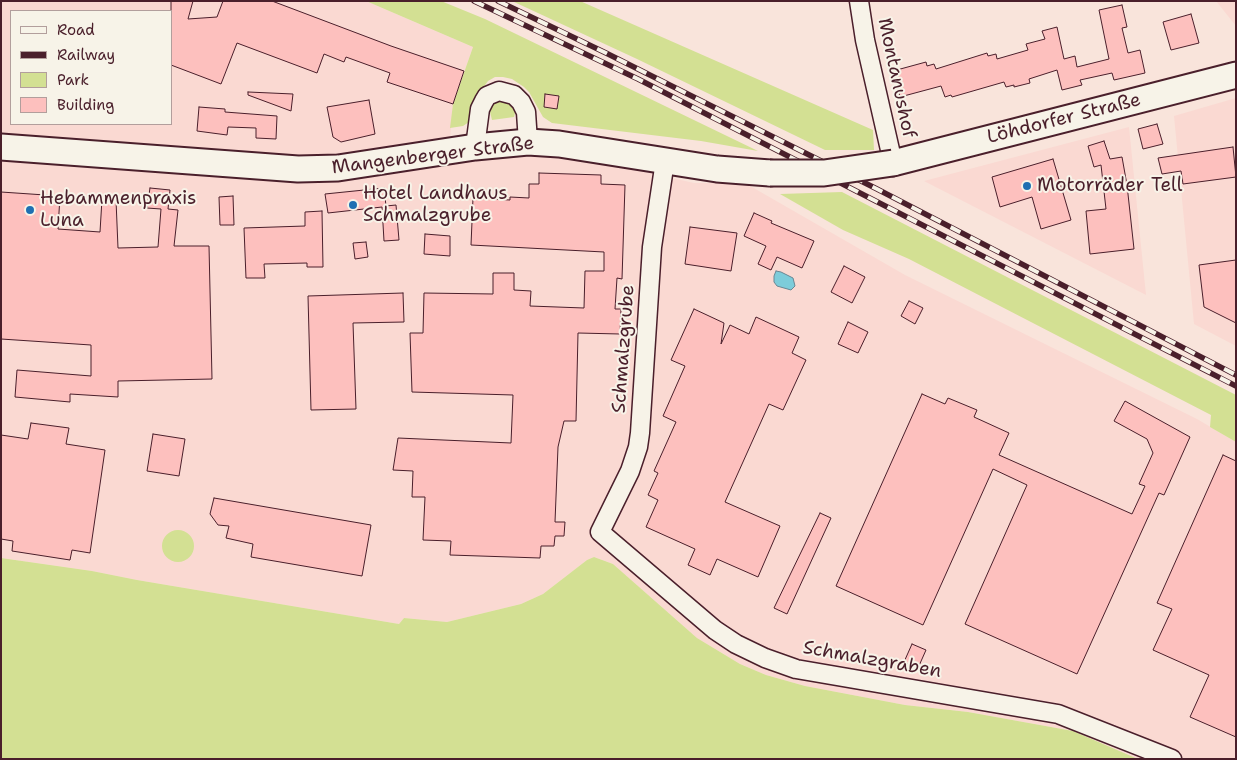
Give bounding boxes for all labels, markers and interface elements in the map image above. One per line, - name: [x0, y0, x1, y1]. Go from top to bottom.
- legend: [10, 10, 172, 125]
- street label: Montanushof: [872, 16, 920, 140]
- text: Road: [57, 20, 95, 40]
- text: Railway: [57, 45, 115, 65]
- text: Park: [57, 70, 89, 90]
- street label: Löhdorfer Straße: [985, 89, 1143, 149]
- text: Building: [57, 95, 114, 115]
- street label: Mangenberger Straße: [331, 132, 535, 180]
- place label: Motorräder Tell: [1037, 175, 1182, 197]
- marker: Motorräder Tell: [1021, 180, 1033, 192]
- place label: Hotel Landhaus Schmalzgrube: [363, 183, 508, 227]
- place label: Hebammenpraxis Luna: [40, 188, 196, 232]
- marker: Hotel Landhaus Schmalzgrube: [347, 199, 359, 211]
- marker: Hebammenpraxis Luna: [24, 204, 36, 216]
- street label: Schmalzgrube: [608, 284, 640, 414]
- street label: Schmalzgraben: [801, 637, 943, 683]

